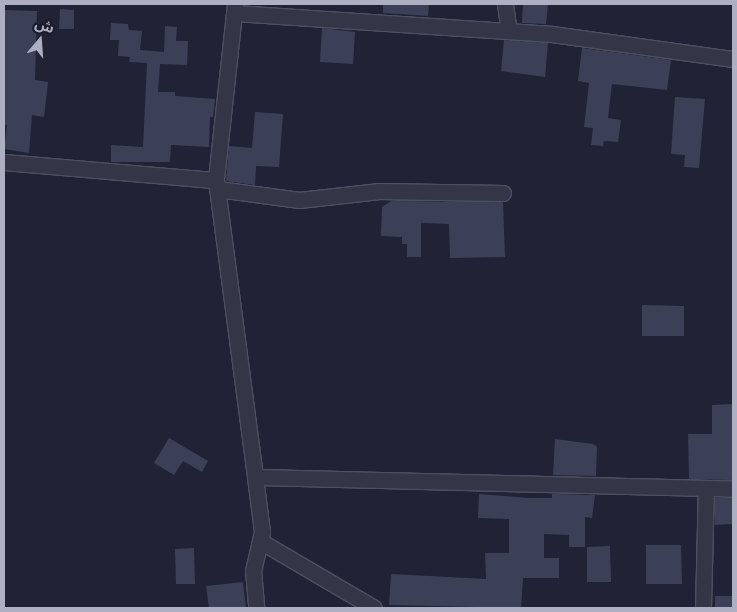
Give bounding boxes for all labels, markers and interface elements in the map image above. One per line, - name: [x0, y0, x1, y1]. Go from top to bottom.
- text: ش: [33, 14, 57, 37]
- north arrow: [15, 15, 65, 65]

